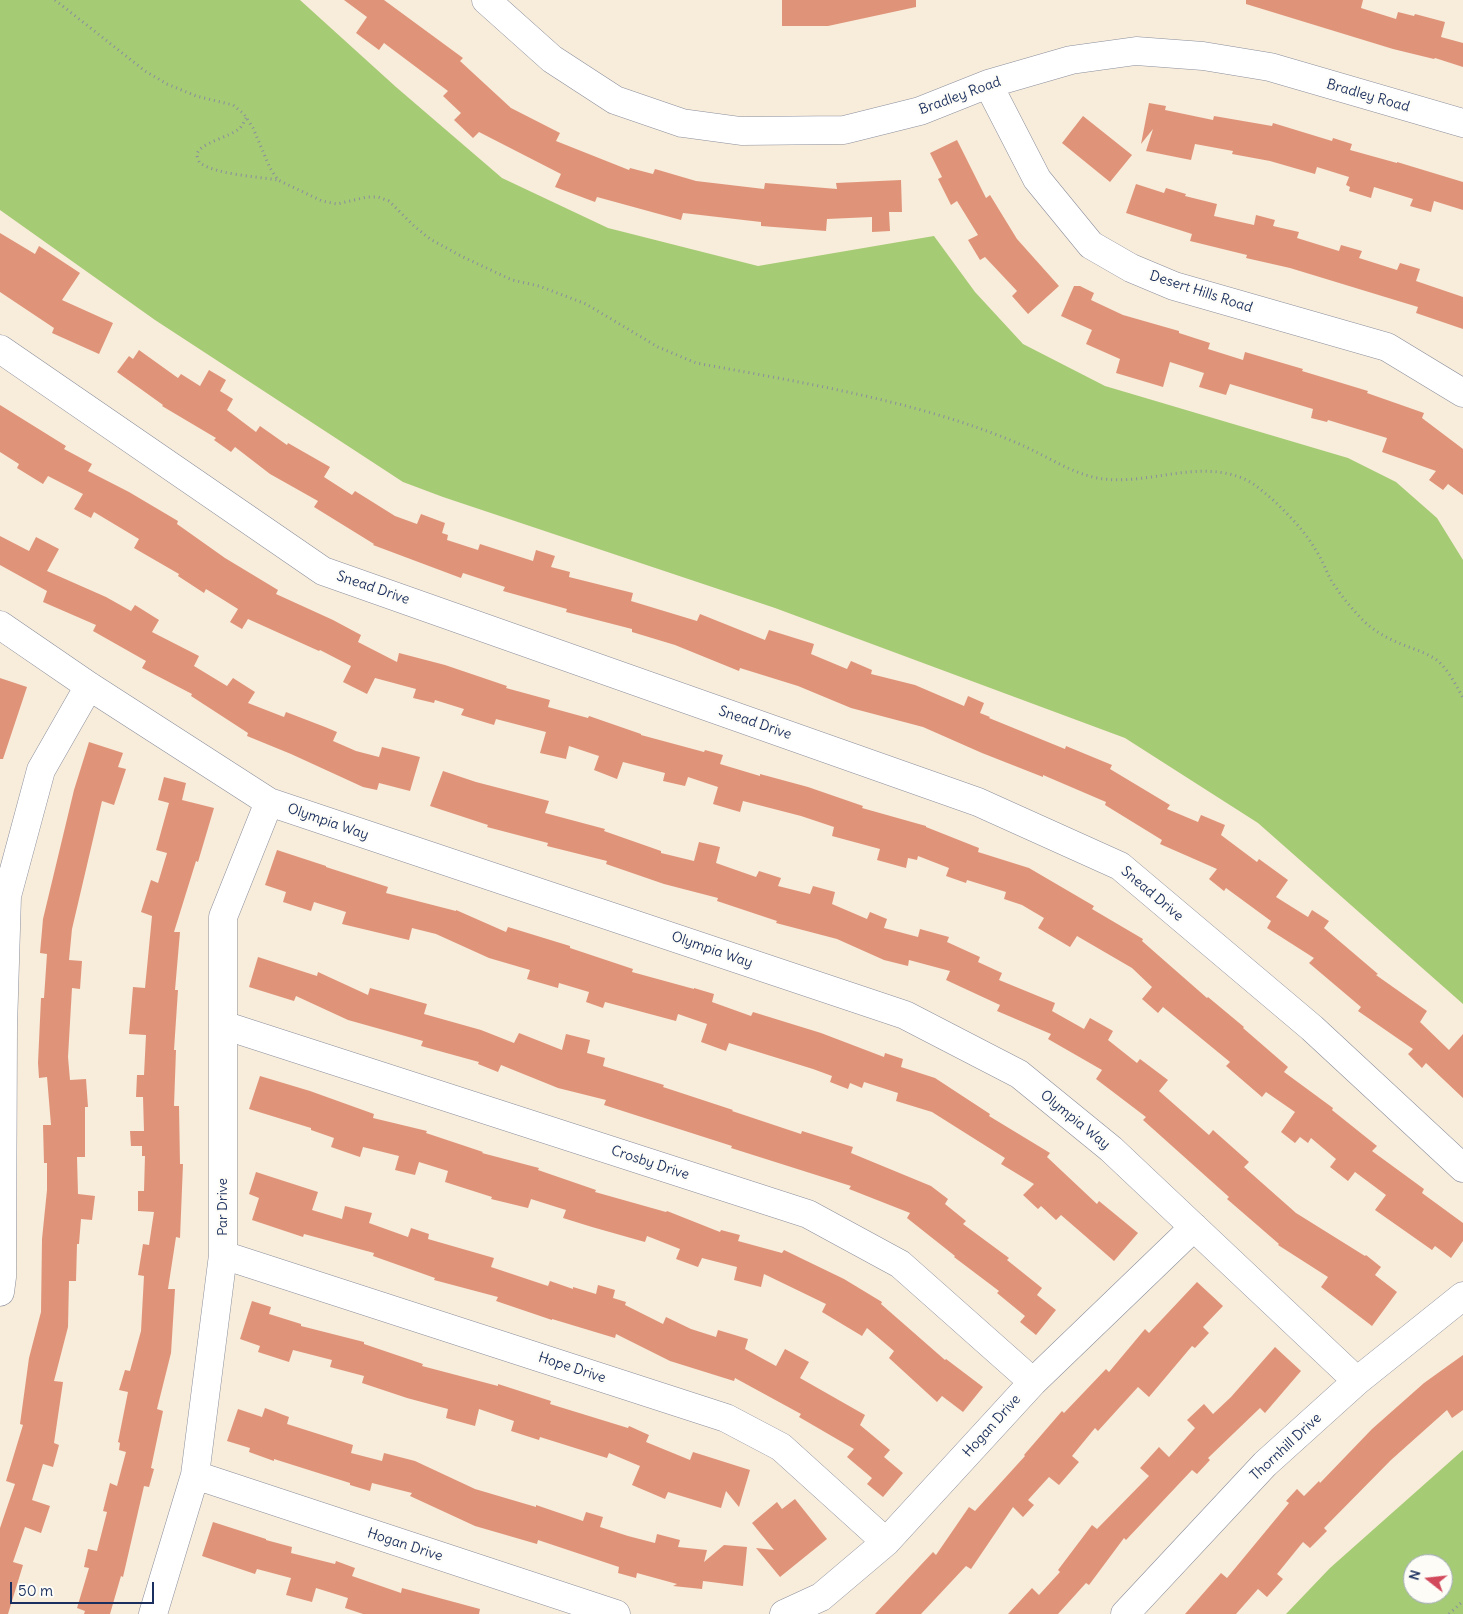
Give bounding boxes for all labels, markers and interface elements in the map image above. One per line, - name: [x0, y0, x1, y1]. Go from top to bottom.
- street label: Bradley Road: [917, 73, 1003, 119]
- street label: Bradley Road: [1324, 76, 1412, 116]
- street label: Desert Hills Road: [1147, 267, 1255, 317]
- street label: Snead Drive: [334, 568, 412, 608]
- street label: Snead Drive: [716, 703, 794, 743]
- street label: Olympia Way: [285, 800, 371, 844]
- street label: Snead Drive: [1117, 863, 1187, 925]
- street label: Olympia Way: [669, 928, 755, 972]
- street label: Olympia Way: [1037, 1087, 1113, 1153]
- street label: Crosby Drive: [609, 1142, 691, 1184]
- street label: Par Drive: [215, 1178, 231, 1236]
- street label: Hope Drive: [536, 1349, 608, 1387]
- street label: Hogan Drive: [960, 1391, 1024, 1461]
- street label: Thornhill Drive: [1247, 1410, 1325, 1484]
- street label: Hogan Drive: [365, 1525, 445, 1565]
- north arrow: [1403, 1554, 1453, 1604]
- text: N: [1405, 1568, 1425, 1582]
- scale bar: [12, 1572, 156, 1604]
- text: 50 m: [18, 1581, 53, 1600]

